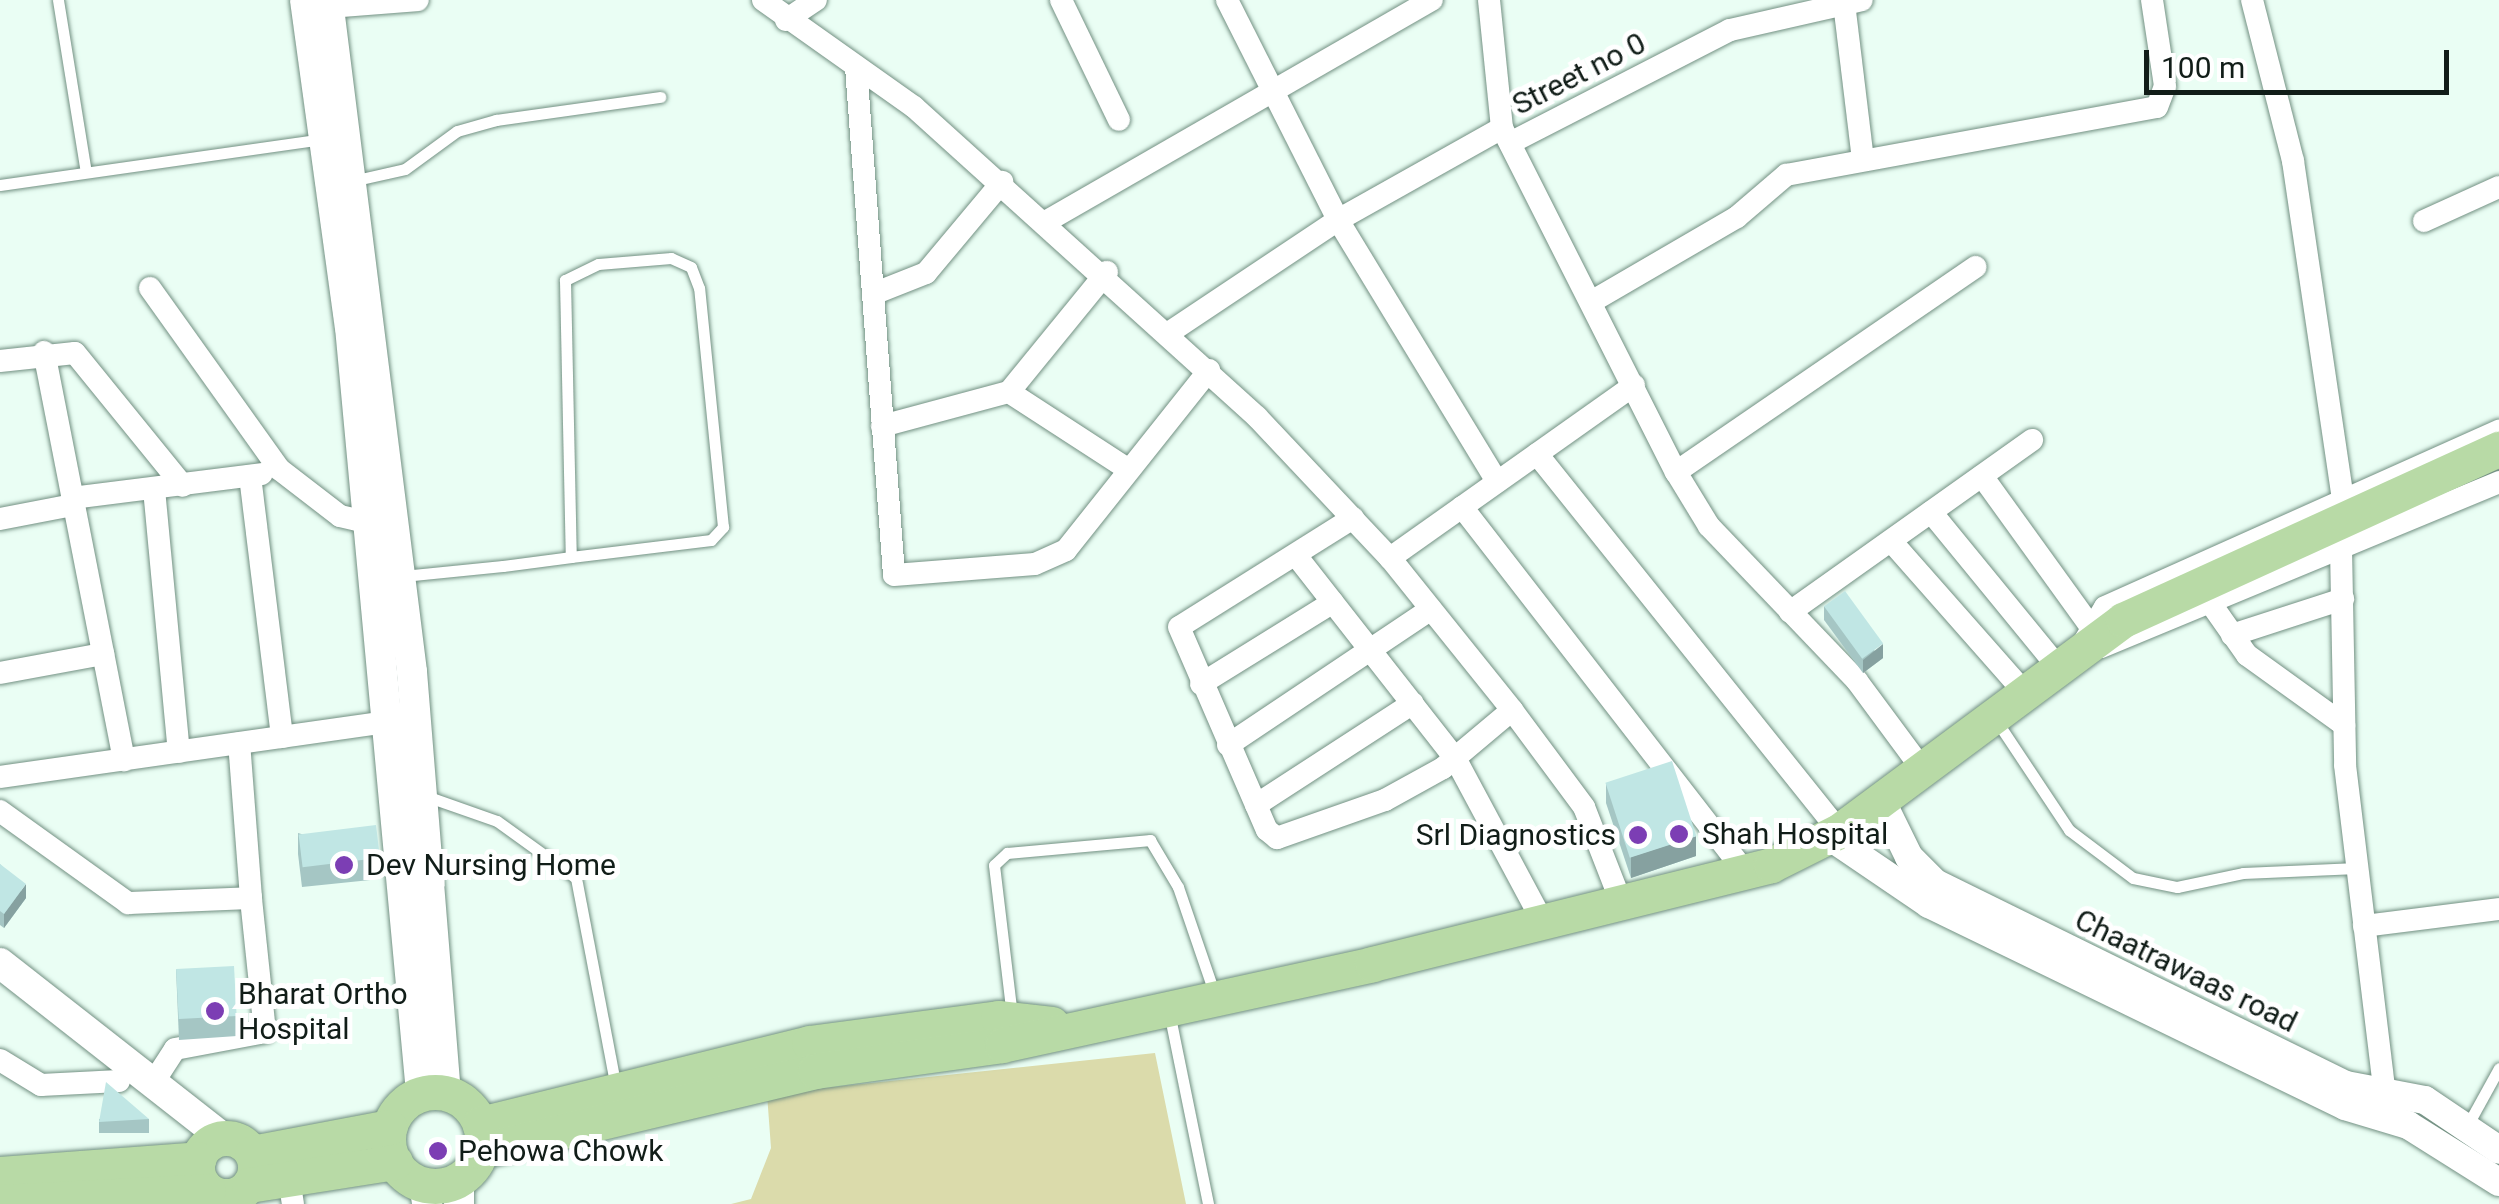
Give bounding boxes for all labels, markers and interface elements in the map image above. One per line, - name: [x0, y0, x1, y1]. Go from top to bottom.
- street label: Street no 0: [1506, 25, 1652, 123]
- scale bar: [2149, 30, 2454, 92]
- text: 100 m: [2161, 50, 2245, 85]
- place label: Shah Hospital: [1702, 816, 1888, 852]
- place label: Srl Diagnostics: [1416, 817, 1616, 853]
- marker: Shah Hospital: [1666, 821, 1692, 847]
- marker: Srl Diagnostics: [1625, 822, 1651, 848]
- place label: Dev Nursing Home: [366, 847, 616, 883]
- marker: Dev Nursing Home: [331, 852, 357, 878]
- street label: Chaatrawaas road: [2069, 902, 2303, 1040]
- place label: Bharat Ortho Hospital: [238, 976, 408, 1046]
- marker: Bharat Ortho Hospital: [202, 998, 228, 1024]
- place label: Pehowa Chowk: [458, 1133, 663, 1169]
- marker: Pehowa Chowk: [427, 1140, 449, 1162]

